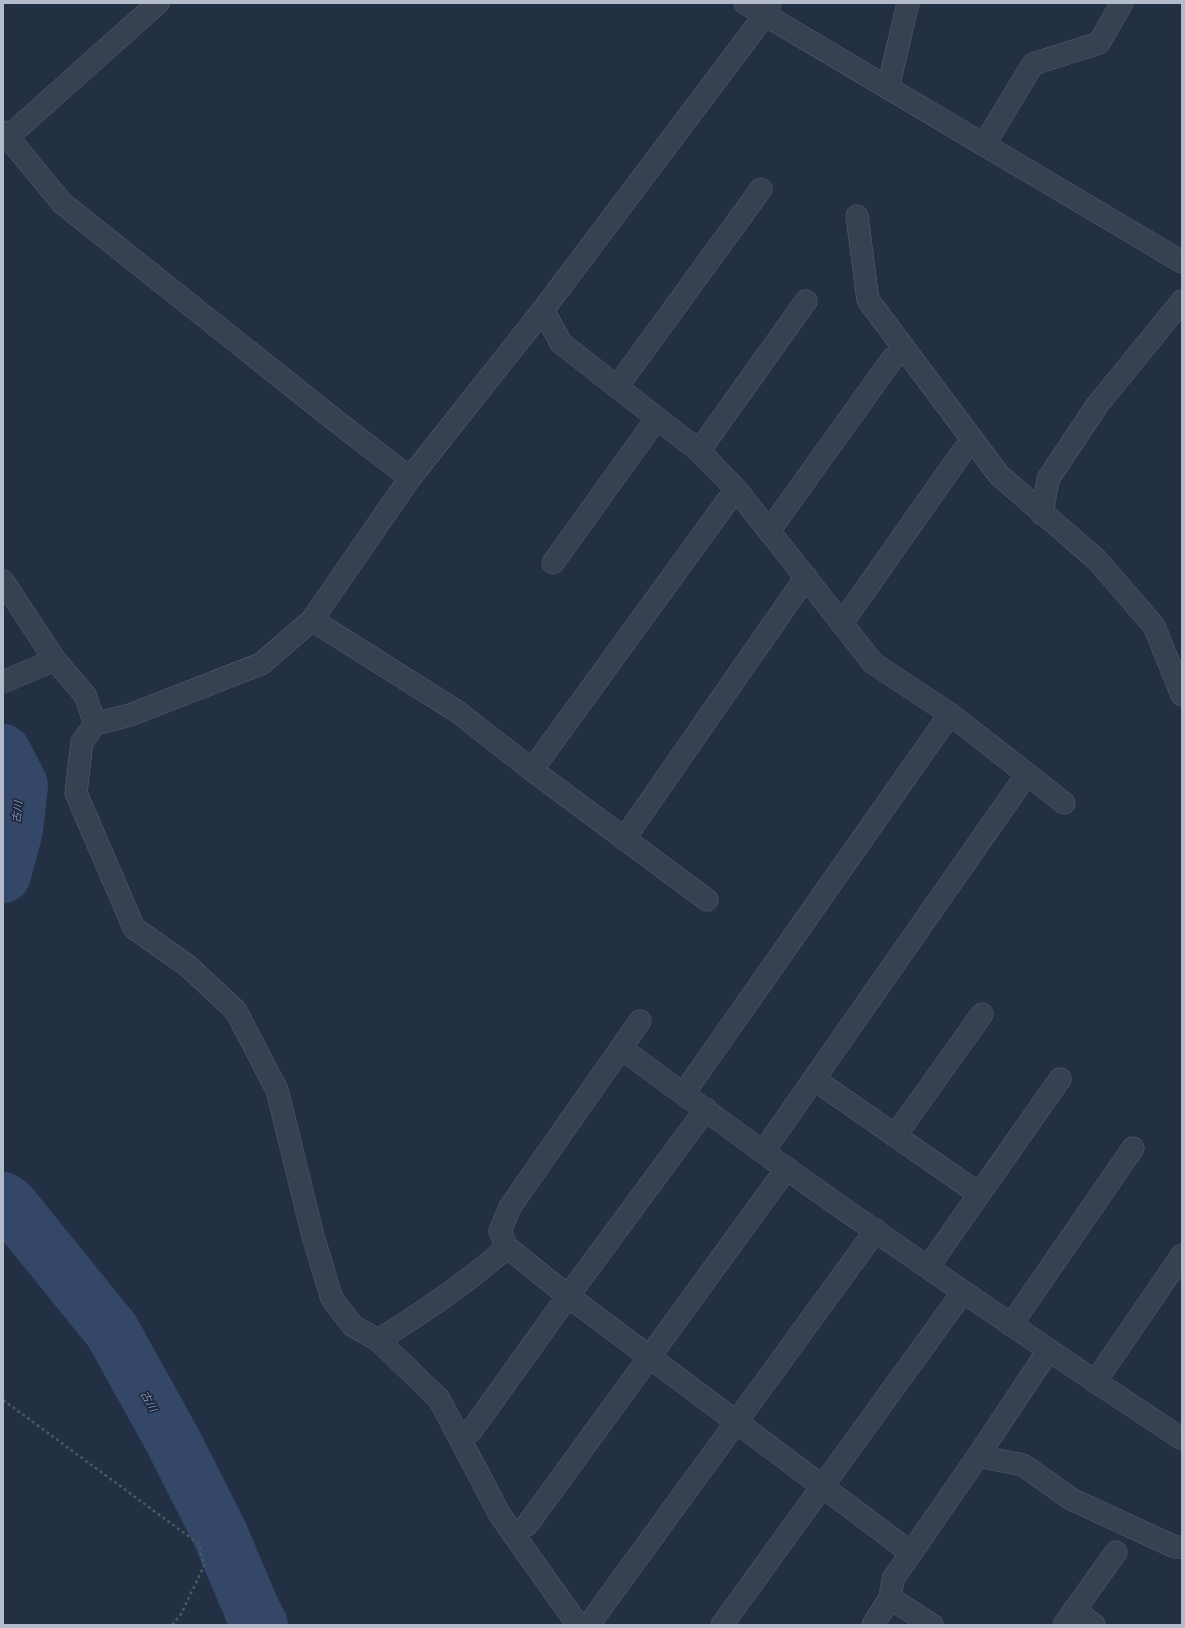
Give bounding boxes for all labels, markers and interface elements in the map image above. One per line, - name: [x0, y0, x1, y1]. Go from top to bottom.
- water label: 古川: [10, 799, 24, 824]
- water label: 古川: [139, 1388, 160, 1414]

